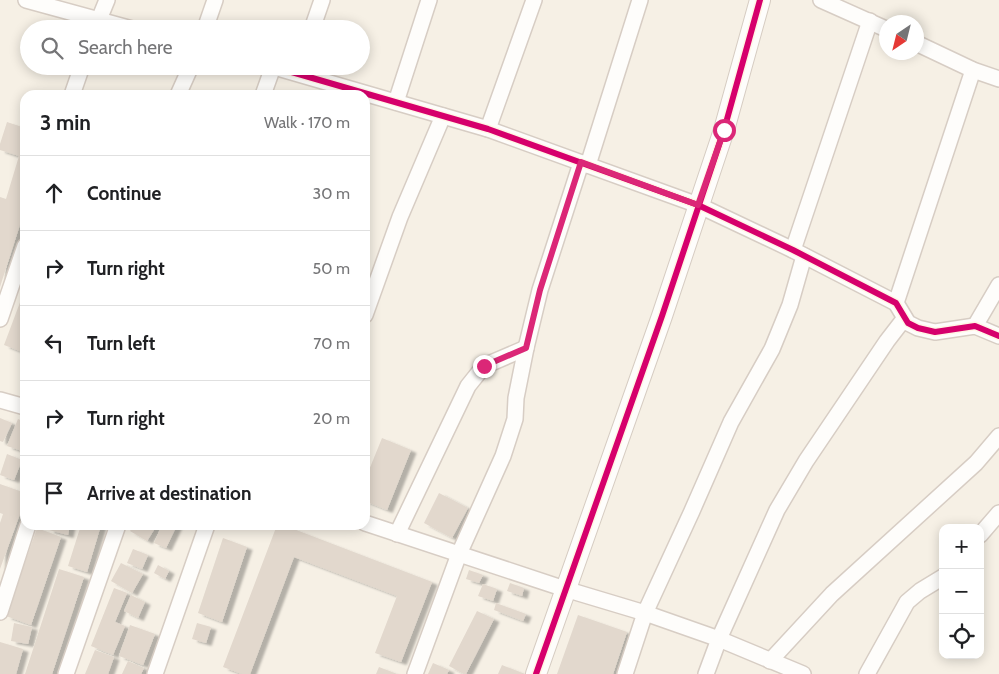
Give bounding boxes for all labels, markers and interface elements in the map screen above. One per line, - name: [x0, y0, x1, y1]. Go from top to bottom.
- north arrow: [879, 15, 924, 60]
- search box: [20, 20, 370, 75]
- icon: search: [38, 34, 66, 62]
- text: Search here: [78, 36, 172, 59]
- text: 3 min: [40, 110, 91, 135]
- text: Walk · 170 m: [264, 113, 350, 132]
- route start: [713, 119, 736, 142]
- icon: ahead: [40, 179, 68, 207]
- text: Continue: [87, 182, 161, 205]
- text: 30 m: [313, 184, 350, 203]
- icon: right: [40, 254, 68, 282]
- text: Turn right: [87, 257, 165, 280]
- text: 50 m: [313, 259, 350, 278]
- icon: left: [40, 329, 68, 357]
- text: Turn left: [87, 332, 155, 355]
- text: 70 m: [313, 334, 350, 353]
- route end: [473, 355, 496, 378]
- icon: right: [40, 404, 68, 432]
- text: Turn right: [87, 407, 165, 430]
- text: 20 m: [313, 409, 350, 428]
- icon: arrive: [40, 479, 68, 507]
- text: Arrive at destination: [87, 482, 251, 505]
- map controls: [939, 524, 984, 659]
- button: +: [939, 524, 984, 569]
- button: −: [939, 569, 984, 614]
- button: locate: [939, 614, 984, 659]

